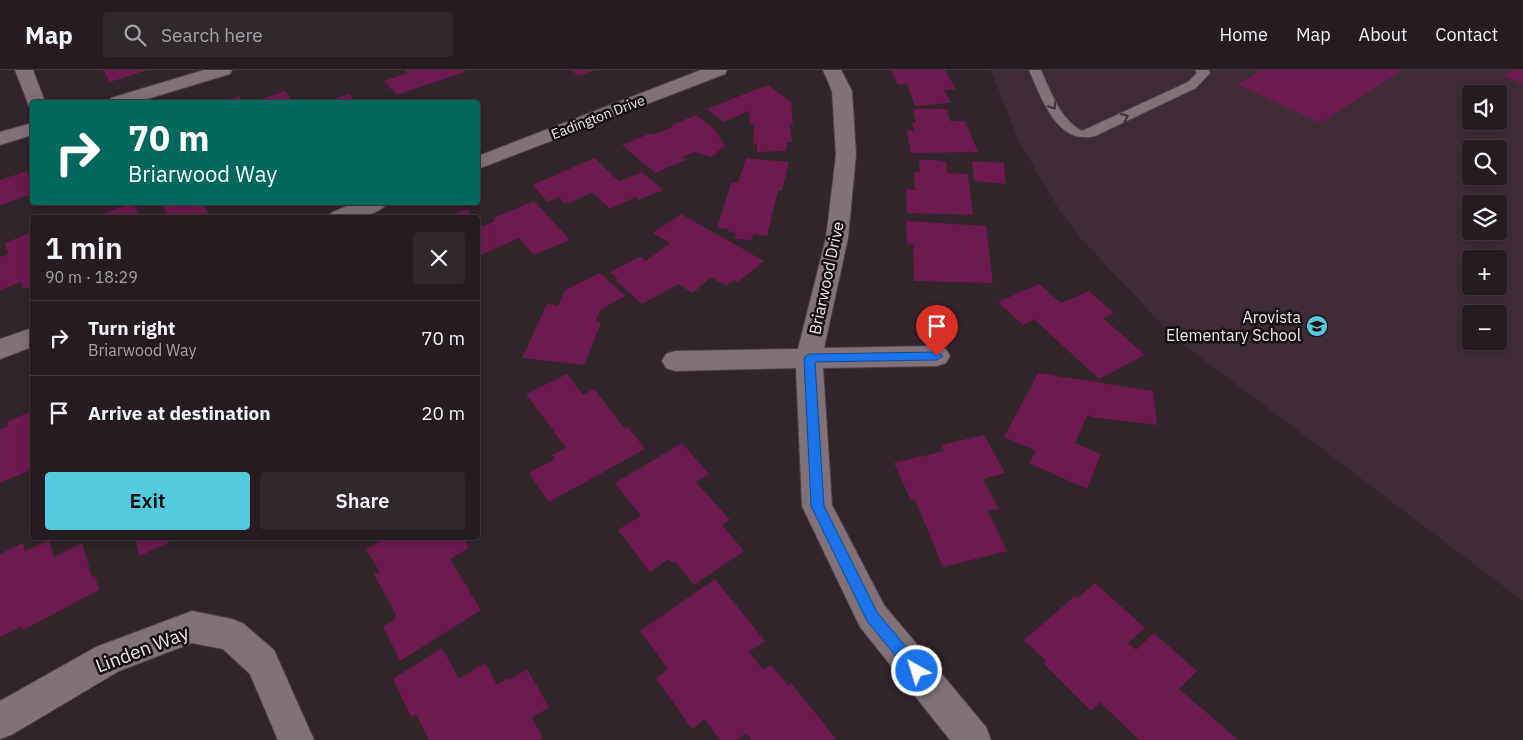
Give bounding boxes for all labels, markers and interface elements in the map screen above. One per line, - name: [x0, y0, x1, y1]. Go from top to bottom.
- search box: [103, 12, 453, 57]
- text: Map: [25, 19, 73, 51]
- icon: search: [121, 21, 149, 49]
- text: Search here: [161, 23, 263, 47]
- text: Home: [1220, 23, 1268, 46]
- text: Map: [1296, 23, 1331, 46]
- text: About: [1359, 23, 1407, 46]
- text: Contact: [1435, 23, 1498, 46]
- map controls: [1462, 85, 1507, 350]
- button: sound: [1462, 85, 1507, 130]
- street label: Eadington Drive: [549, 91, 648, 143]
- one-way arrow: [1047, 100, 1056, 109]
- one-way arrow: [1120, 113, 1129, 123]
- text: 70 m: [128, 115, 210, 161]
- icon: right: [45, 120, 110, 185]
- button: search: [1462, 140, 1507, 185]
- text: Briarwood Way: [128, 159, 277, 188]
- button: layers: [1462, 195, 1507, 240]
- street label: Briarwood Drive: [804, 219, 848, 336]
- text: 1 min: [45, 228, 123, 267]
- button: close: [413, 232, 465, 284]
- button: +: [1462, 250, 1507, 295]
- text: 90 m · 18:29: [45, 267, 138, 287]
- pin: [916, 305, 958, 356]
- button: −: [1462, 305, 1507, 350]
- place label: Arovista Elementary School: [1166, 307, 1301, 345]
- icon: arrive: [923, 312, 951, 340]
- school or university icon: Arovista Elementary School: [1305, 314, 1329, 338]
- text: Turn right: [88, 316, 175, 340]
- icon: right: [45, 324, 73, 352]
- text: 70 m: [421, 326, 465, 350]
- text: Briarwood Way: [88, 340, 197, 360]
- icon: arrive: [45, 399, 73, 427]
- text: Arrive at destination: [88, 401, 271, 425]
- text: 20 m: [421, 401, 465, 425]
- button: Exit: [45, 472, 250, 530]
- button: Share: [260, 472, 465, 530]
- street label: Linden Way: [92, 620, 193, 678]
- position arrow: [890, 644, 942, 696]

